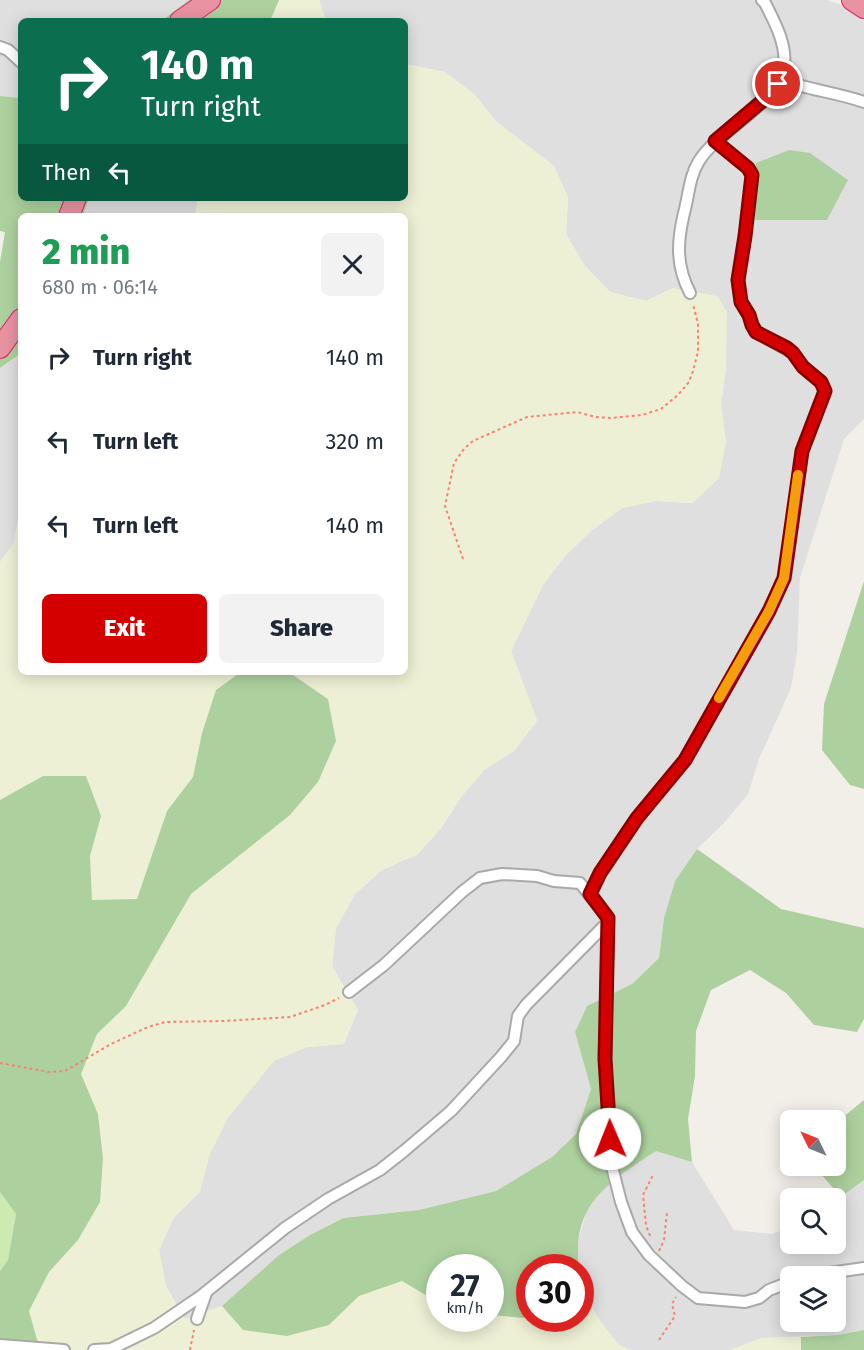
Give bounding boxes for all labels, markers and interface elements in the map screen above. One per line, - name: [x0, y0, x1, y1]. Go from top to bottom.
- text: 140 m: [141, 40, 254, 90]
- icon: right: [42, 42, 120, 120]
- pin: [752, 58, 803, 109]
- icon: arrive: [761, 67, 794, 100]
- text: Turn right: [141, 91, 261, 123]
- icon: left: [103, 156, 136, 189]
- text: Then: [42, 159, 91, 186]
- text: 2 min: [42, 230, 130, 274]
- button: close: [321, 233, 384, 296]
- text: 680 m · 06:14: [42, 275, 158, 299]
- icon: right: [42, 341, 75, 374]
- text: Turn right: [93, 344, 192, 371]
- text: 140 m: [326, 344, 384, 371]
- icon: left: [42, 425, 75, 458]
- text: Turn left: [93, 428, 178, 455]
- text: 320 m: [325, 428, 384, 455]
- icon: left: [42, 509, 75, 542]
- text: Turn left: [93, 512, 178, 539]
- text: 140 m: [326, 512, 384, 539]
- button: Exit: [42, 594, 207, 663]
- button: Share: [219, 594, 384, 663]
- position arrow: [578, 1107, 642, 1171]
- north arrow: [780, 1110, 846, 1176]
- map controls: [780, 1110, 846, 1332]
- button: search: [780, 1188, 846, 1254]
- speed limit sign: 30: [516, 1254, 594, 1332]
- button: layers: [780, 1266, 846, 1332]
- text: 27: [450, 1268, 480, 1304]
- text: km/h: [446, 1299, 484, 1317]

